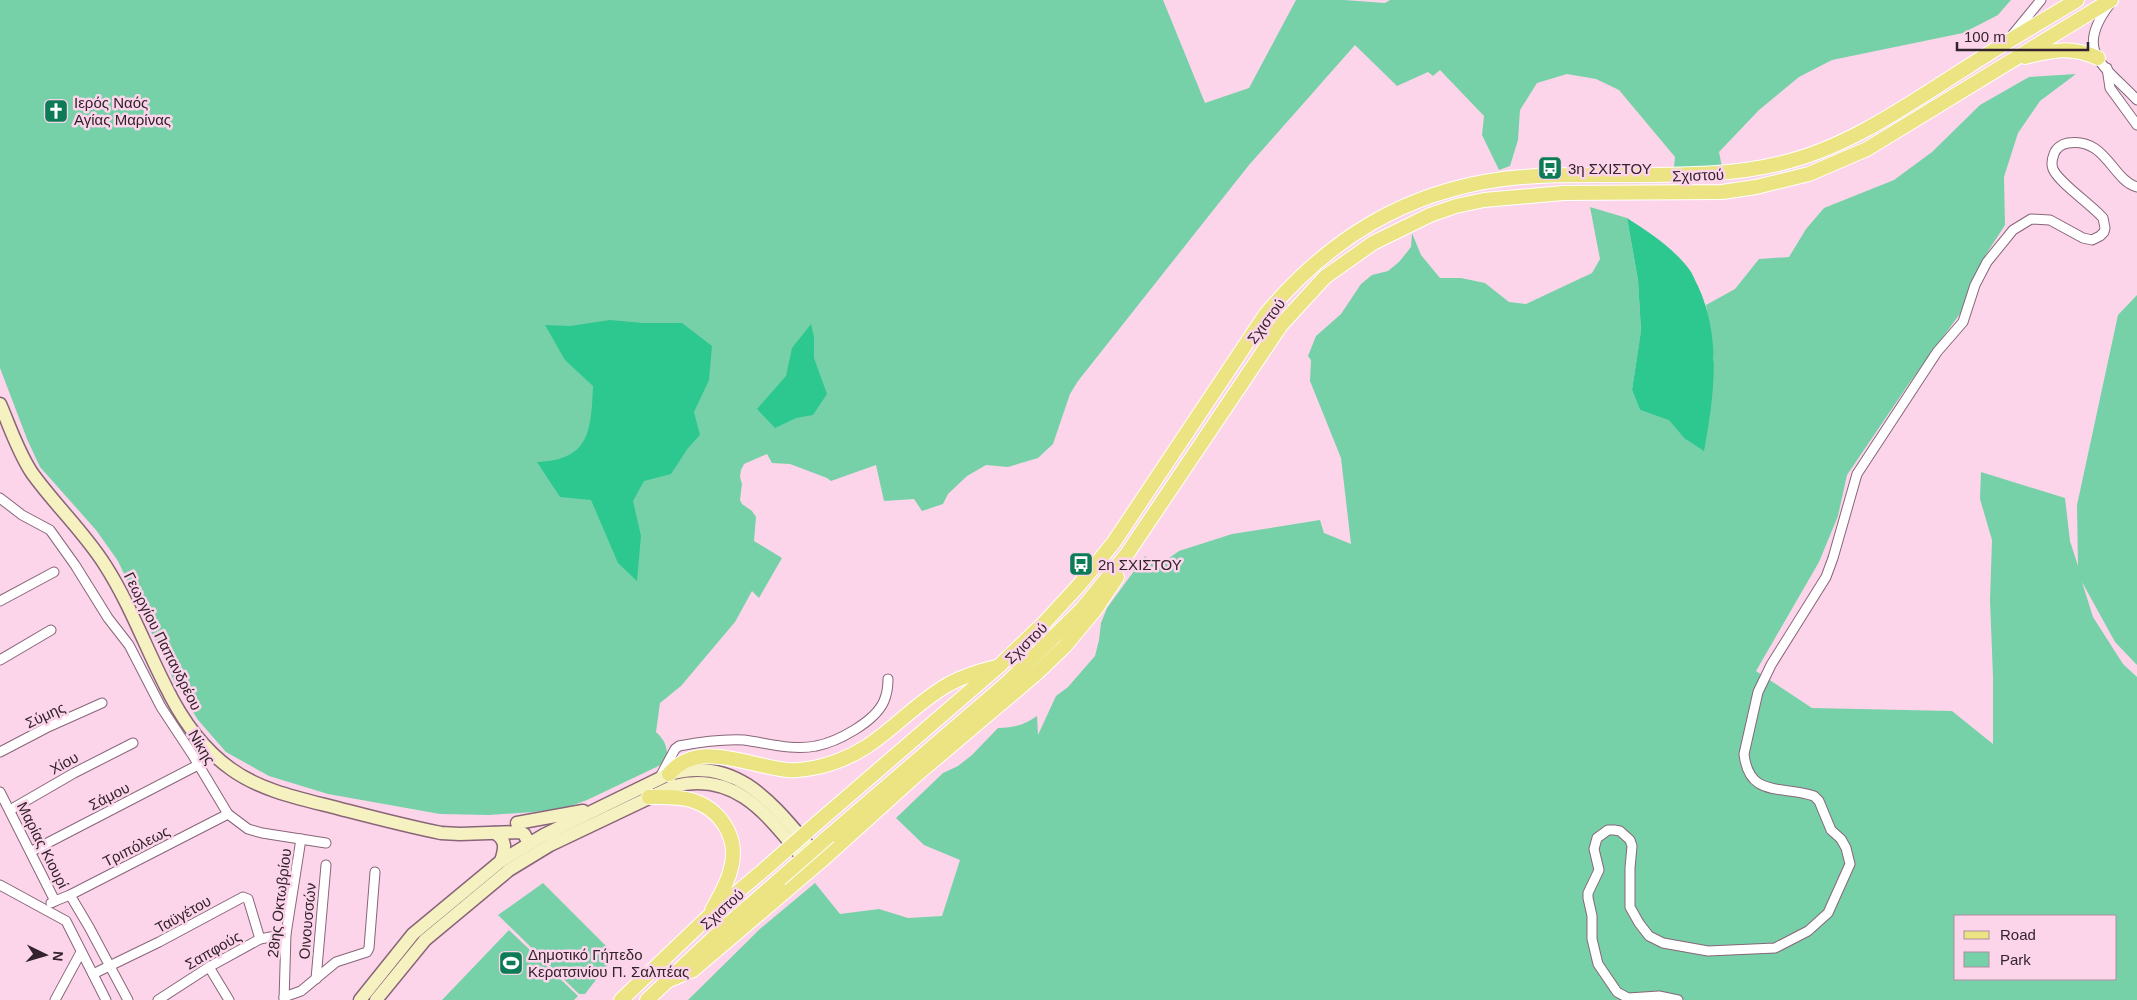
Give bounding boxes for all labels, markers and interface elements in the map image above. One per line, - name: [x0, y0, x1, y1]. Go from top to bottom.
- scale bar: [1957, 20, 2088, 52]
- text: 100 m: [1964, 28, 2006, 45]
- place label: Ιερός Ναός Αγίας Μαρίνας: [74, 94, 171, 128]
- church icon: Ιερός Ναός Αγίας Μαρίνας: [43, 98, 69, 124]
- bus stop icon: 3η ΣΧΙΣΤΟΥ: [1537, 155, 1563, 181]
- place label: 3η ΣΧΙΣΤΟΥ: [1568, 160, 1652, 177]
- street label: Σχιστού: [1672, 166, 1724, 184]
- street label: Σχιστού: [1244, 295, 1288, 347]
- bus stop icon: 2η ΣΧΙΣΤΟΥ: [1068, 551, 1094, 577]
- place label: 2η ΣΧΙΣΤΟΥ: [1098, 556, 1182, 573]
- street label: Γεωργίου Παπανδρέου: [121, 569, 205, 713]
- street label: Σχιστού: [1001, 619, 1051, 667]
- street label: Σύμης: [23, 698, 67, 732]
- street label: Νίκης: [185, 727, 219, 767]
- street label: Χίου: [47, 748, 81, 778]
- street label: Σάμου: [86, 779, 132, 813]
- street label: Μαρίας Κιουρί: [14, 799, 72, 892]
- street label: Τριπόλεως: [100, 822, 172, 870]
- street label: 28ης Οκτωβρίου: [264, 847, 294, 959]
- street label: Οινουσσών: [295, 882, 319, 960]
- street label: Σχιστού: [697, 885, 747, 933]
- street label: Ταϋγέτου: [152, 892, 214, 936]
- legend: [1954, 915, 2117, 980]
- text: Road: [2000, 926, 2036, 943]
- street label: Σαπφούς: [182, 927, 244, 973]
- north arrow: [20, 930, 70, 980]
- place label: Δημοτικό Γήπεδο Κερατσινίου Π. Σαλπέας: [528, 946, 689, 980]
- text: N: [50, 950, 66, 962]
- sports icon: Δημοτικό Γήπεδο Κερατσινίου Π. Σαλπέας: [498, 950, 524, 976]
- text: Park: [2000, 951, 2031, 968]

